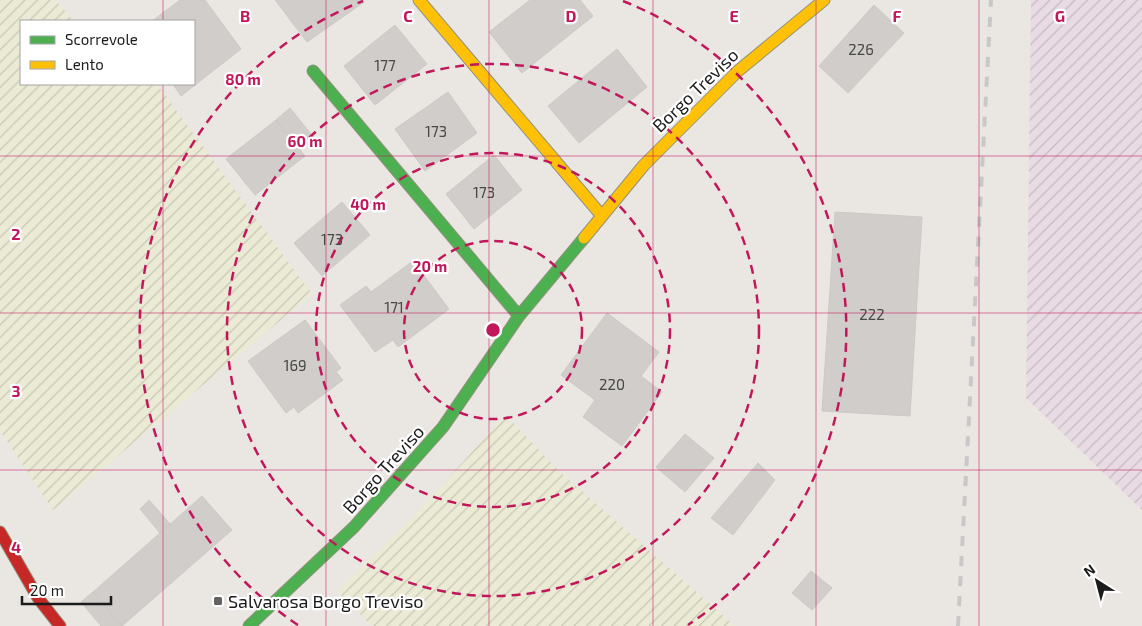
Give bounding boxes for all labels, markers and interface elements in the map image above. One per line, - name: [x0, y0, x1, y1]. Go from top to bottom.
- text: B: [240, 6, 250, 25]
- text: C: [403, 6, 413, 25]
- text: D: [566, 6, 577, 25]
- text: E: [729, 6, 739, 25]
- text: F: [893, 6, 902, 25]
- text: G: [1055, 6, 1065, 25]
- legend: [20, 20, 195, 85]
- text: Scorrevole: [65, 30, 138, 48]
- house number: 226: [848, 40, 874, 58]
- street label: Borgo Treviso: [647, 44, 743, 136]
- text: Lento: [65, 55, 104, 73]
- house number: 177: [374, 56, 396, 74]
- text: 80 m: [225, 70, 261, 88]
- house number: 173: [425, 122, 447, 140]
- text: 60 m: [288, 132, 322, 150]
- house number: 173: [473, 183, 495, 201]
- text: 40 m: [350, 195, 386, 213]
- text: 2: [11, 224, 21, 243]
- house number: 173: [321, 230, 343, 248]
- text: 20 m: [413, 257, 447, 275]
- house number: 171: [384, 298, 404, 316]
- house number: 222: [859, 305, 885, 323]
- centre of rings: [484, 321, 502, 339]
- house number: 169: [283, 356, 307, 374]
- house number: 220: [599, 375, 625, 393]
- text: 3: [11, 381, 21, 400]
- street label: Borgo Treviso: [338, 420, 428, 518]
- text: 4: [11, 537, 21, 556]
- north arrow: [1072, 556, 1122, 606]
- text: N: [1080, 560, 1098, 580]
- scale bar: [22, 574, 111, 606]
- text: 20 m: [30, 581, 64, 599]
- place label: Salvarosa Borgo Treviso: [228, 590, 424, 612]
- marker: Salvarosa Borgo Treviso: [212, 595, 224, 607]

